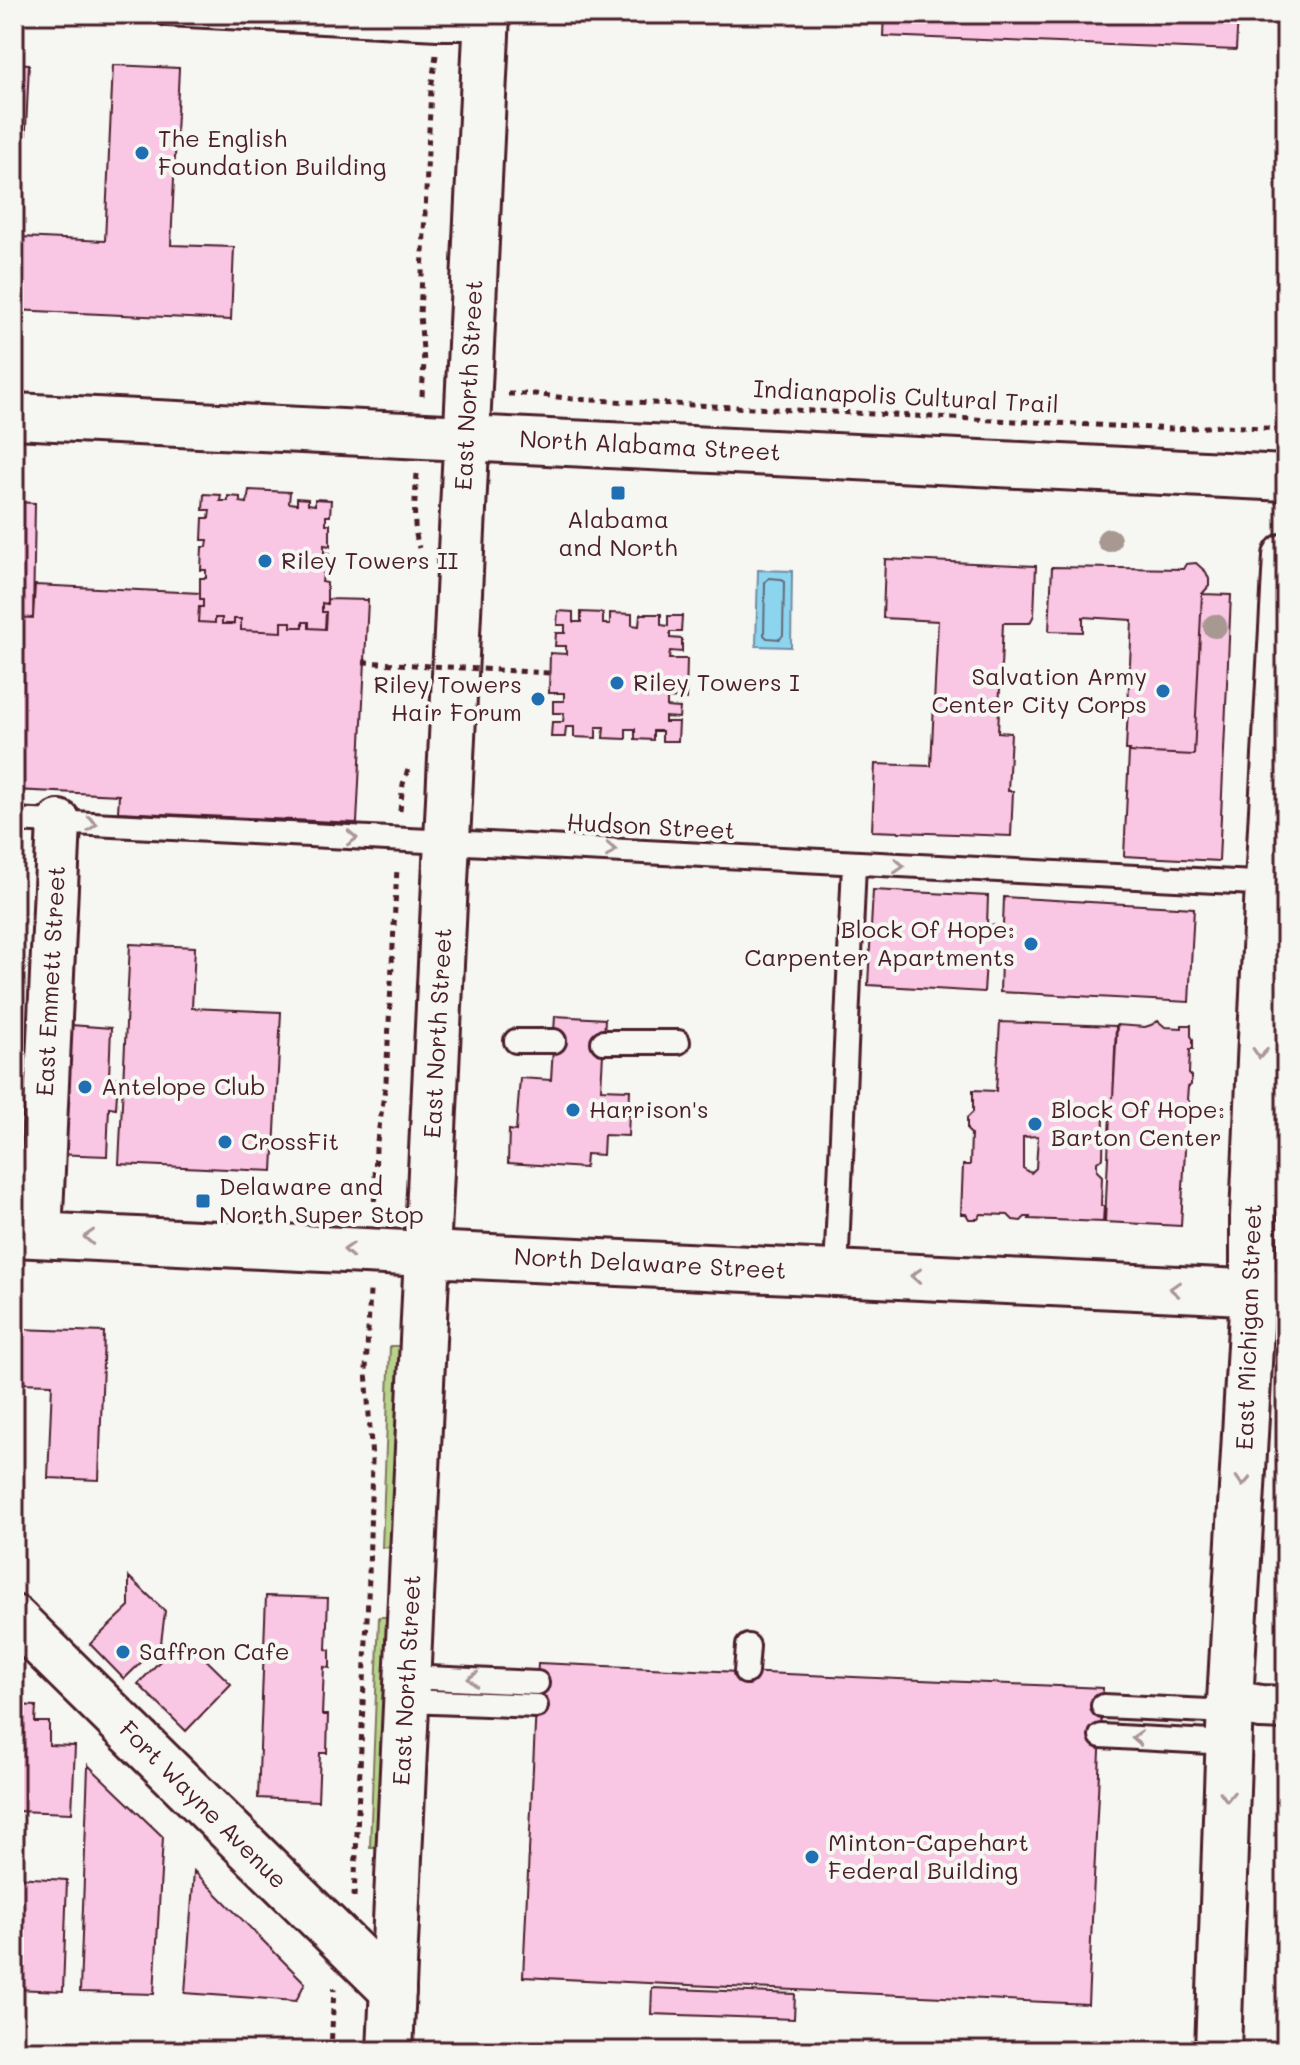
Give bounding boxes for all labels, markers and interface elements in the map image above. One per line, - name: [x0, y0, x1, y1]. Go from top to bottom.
- place label: The English Foundation Building: [158, 122, 387, 181]
- marker: The English Foundation Building: [133, 144, 151, 162]
- street label: East North Street: [447, 279, 488, 491]
- street label: Indianapolis Cultural Trail: [753, 372, 1060, 419]
- street label: North Alabama Street: [519, 422, 782, 467]
- marker: Alabama and North: [609, 484, 627, 502]
- place label: Alabama and North: [558, 503, 678, 562]
- place label: Riley Towers II: [281, 544, 458, 575]
- marker: Riley Towers II: [256, 552, 274, 570]
- place label: Salvation Army Center City Corps: [931, 660, 1147, 719]
- place label: Riley Towers I: [633, 666, 800, 697]
- place label: Riley Towers Hair Forum: [373, 668, 522, 727]
- marker: Riley Towers I: [608, 674, 626, 692]
- marker: Salvation Army Center City Corps: [1154, 682, 1172, 700]
- marker: Riley Towers Hair Forum: [529, 690, 547, 708]
- street label: Hudson Street: [566, 806, 736, 845]
- one-way arrow: [86, 815, 99, 832]
- one-way arrow: [346, 829, 359, 846]
- one-way arrow: [605, 842, 618, 859]
- one-way arrow: [893, 857, 906, 874]
- street label: East Emmett Street: [28, 865, 71, 1097]
- place label: Block Of Hope: Carpenter Apartments: [744, 913, 1015, 972]
- street label: East North Street: [416, 927, 457, 1139]
- marker: Block Of Hope: Carpenter Apartments: [1022, 935, 1040, 953]
- one-way arrow: [1252, 1047, 1269, 1060]
- place label: Antelope Club: [101, 1070, 266, 1101]
- marker: Antelope Club: [76, 1078, 94, 1096]
- place label: Harrison's: [589, 1093, 709, 1124]
- place label: Block Of Hope: Barton Center: [1051, 1093, 1225, 1152]
- marker: Harrison's: [564, 1101, 582, 1119]
- marker: Block Of Hope: Barton Center: [1026, 1115, 1044, 1133]
- place label: CrossFit: [241, 1125, 339, 1156]
- marker: CrossFit: [216, 1133, 234, 1151]
- place label: Delaware and North Super Stop: [219, 1170, 424, 1229]
- marker: Delaware and North Super Stop: [194, 1192, 212, 1210]
- street label: East Michigan Street: [1228, 1203, 1267, 1451]
- one-way arrow: [82, 1229, 95, 1246]
- street label: North Delaware Street: [513, 1240, 787, 1285]
- one-way arrow: [342, 1242, 355, 1259]
- one-way arrow: [909, 1268, 922, 1285]
- one-way arrow: [1168, 1281, 1181, 1298]
- one-way arrow: [1235, 1475, 1252, 1488]
- street label: East North Street: [385, 1574, 426, 1786]
- place label: Saffron Cafe: [139, 1635, 290, 1666]
- marker: Saffron Cafe: [114, 1643, 132, 1661]
- one-way arrow: [466, 1671, 479, 1688]
- street label: Fort Wayne Avenue: [113, 1713, 295, 1895]
- one-way arrow: [1130, 1729, 1143, 1746]
- one-way arrow: [1219, 1790, 1236, 1803]
- place label: Minton-Capehart Federal Building: [828, 1826, 1029, 1885]
- marker: Minton-Capehart Federal Building: [803, 1848, 821, 1866]

